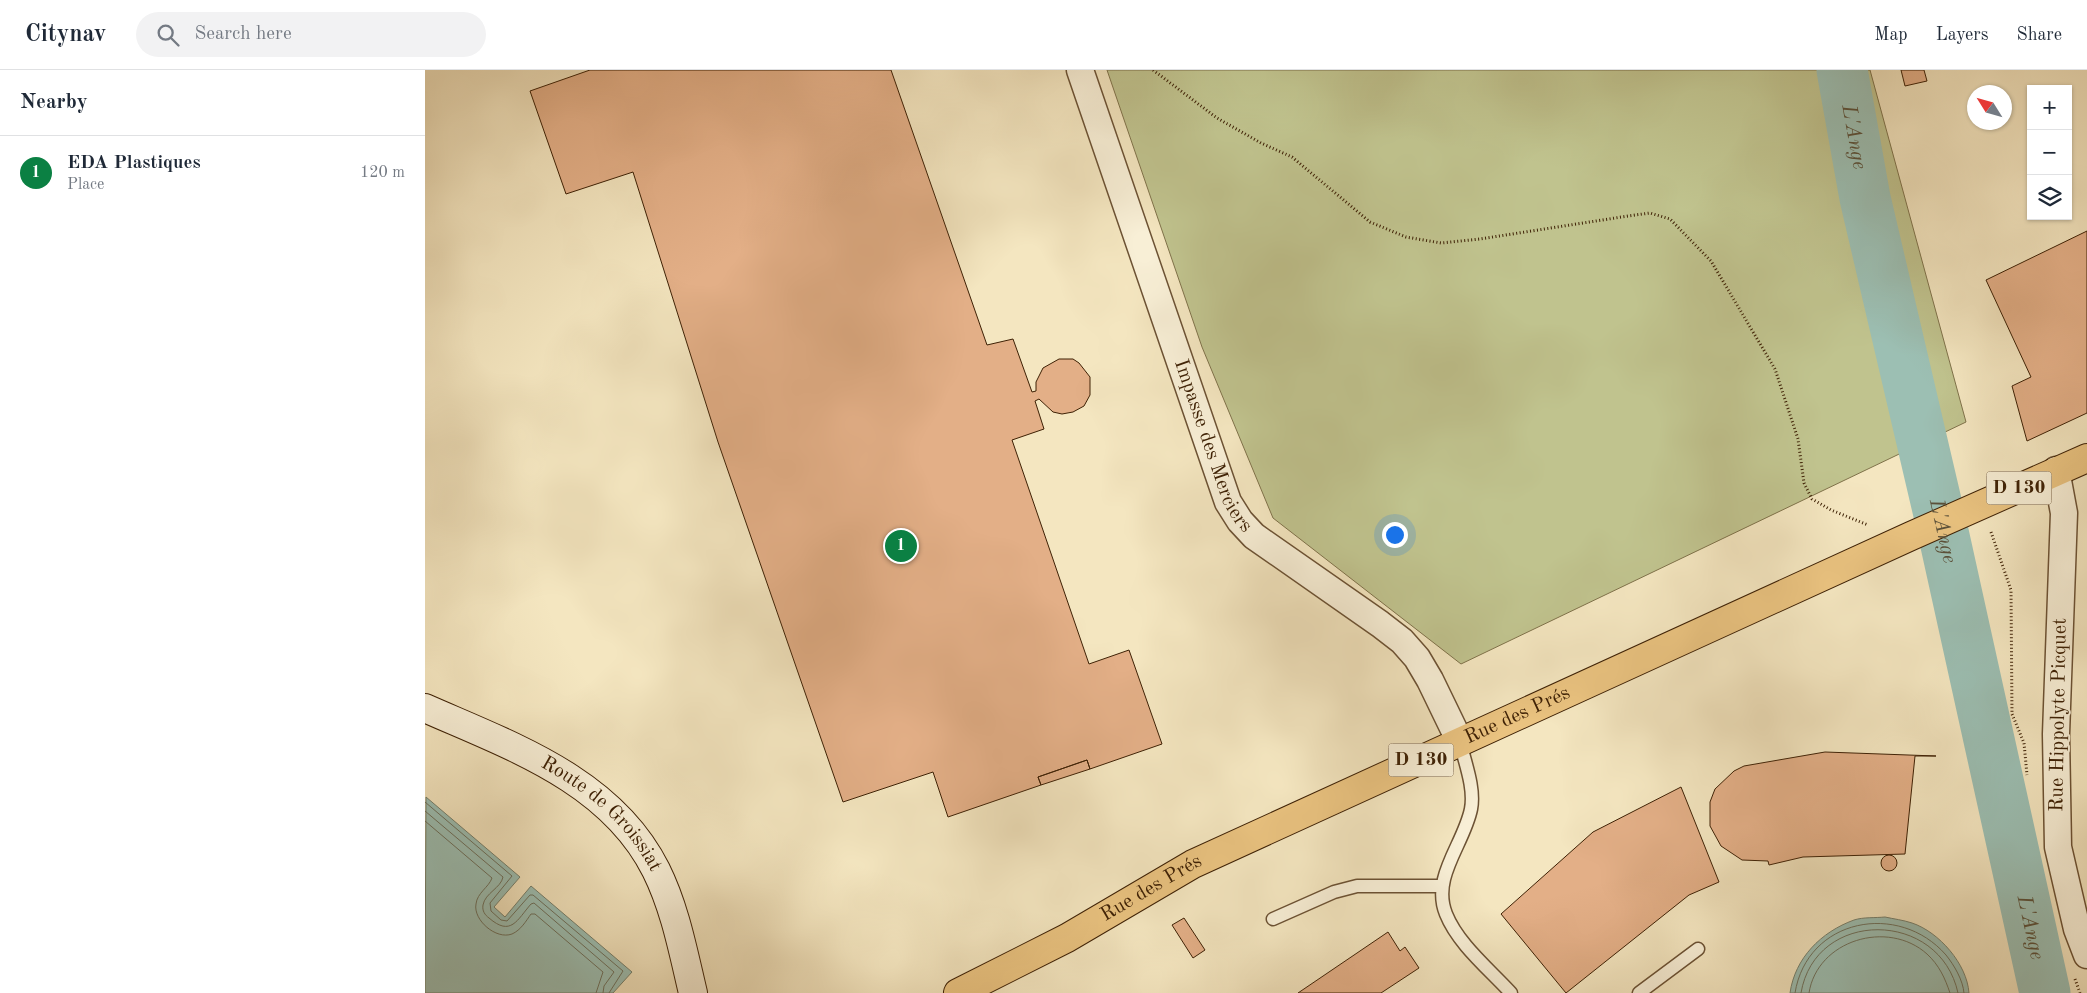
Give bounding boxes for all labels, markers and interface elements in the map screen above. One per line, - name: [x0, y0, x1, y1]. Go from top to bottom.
- search box: [136, 12, 486, 57]
- icon: search: [154, 21, 182, 49]
- text: Citynav: [25, 23, 106, 47]
- text: Search here: [194, 25, 292, 44]
- text: Map: [1874, 26, 1908, 44]
- text: Layers: [1936, 26, 1988, 44]
- text: Share: [2016, 26, 2062, 44]
- north arrow: [1967, 85, 2012, 130]
- map controls: [2027, 85, 2072, 220]
- button: +: [2027, 85, 2072, 130]
- text: Nearby: [20, 92, 88, 113]
- water label: L'Ange: [1838, 102, 1870, 171]
- button: −: [2027, 130, 2072, 175]
- text: EDA Plastiques: [67, 154, 201, 173]
- text: 1: [31, 165, 41, 181]
- text: 120 m: [360, 165, 405, 181]
- button: layers: [2027, 175, 2072, 220]
- text: Place: [67, 177, 104, 193]
- street label: Impasse des Merciers: [1170, 357, 1256, 537]
- road number: D 130: [1987, 472, 2051, 504]
- water label: L'Ange: [1925, 496, 1960, 565]
- your location: [1382, 522, 1408, 548]
- pin: 1: [885, 527, 917, 565]
- street label: Rue Hippolyte Picquet: [2047, 618, 2071, 812]
- street label: Rue des Prés: [1462, 683, 1573, 748]
- road number: D 130: [1389, 744, 1453, 776]
- street label: Route de Groissiat: [538, 753, 665, 875]
- street label: Rue des Prés: [1097, 851, 1205, 926]
- water label: L'Ange: [2013, 892, 2048, 962]

